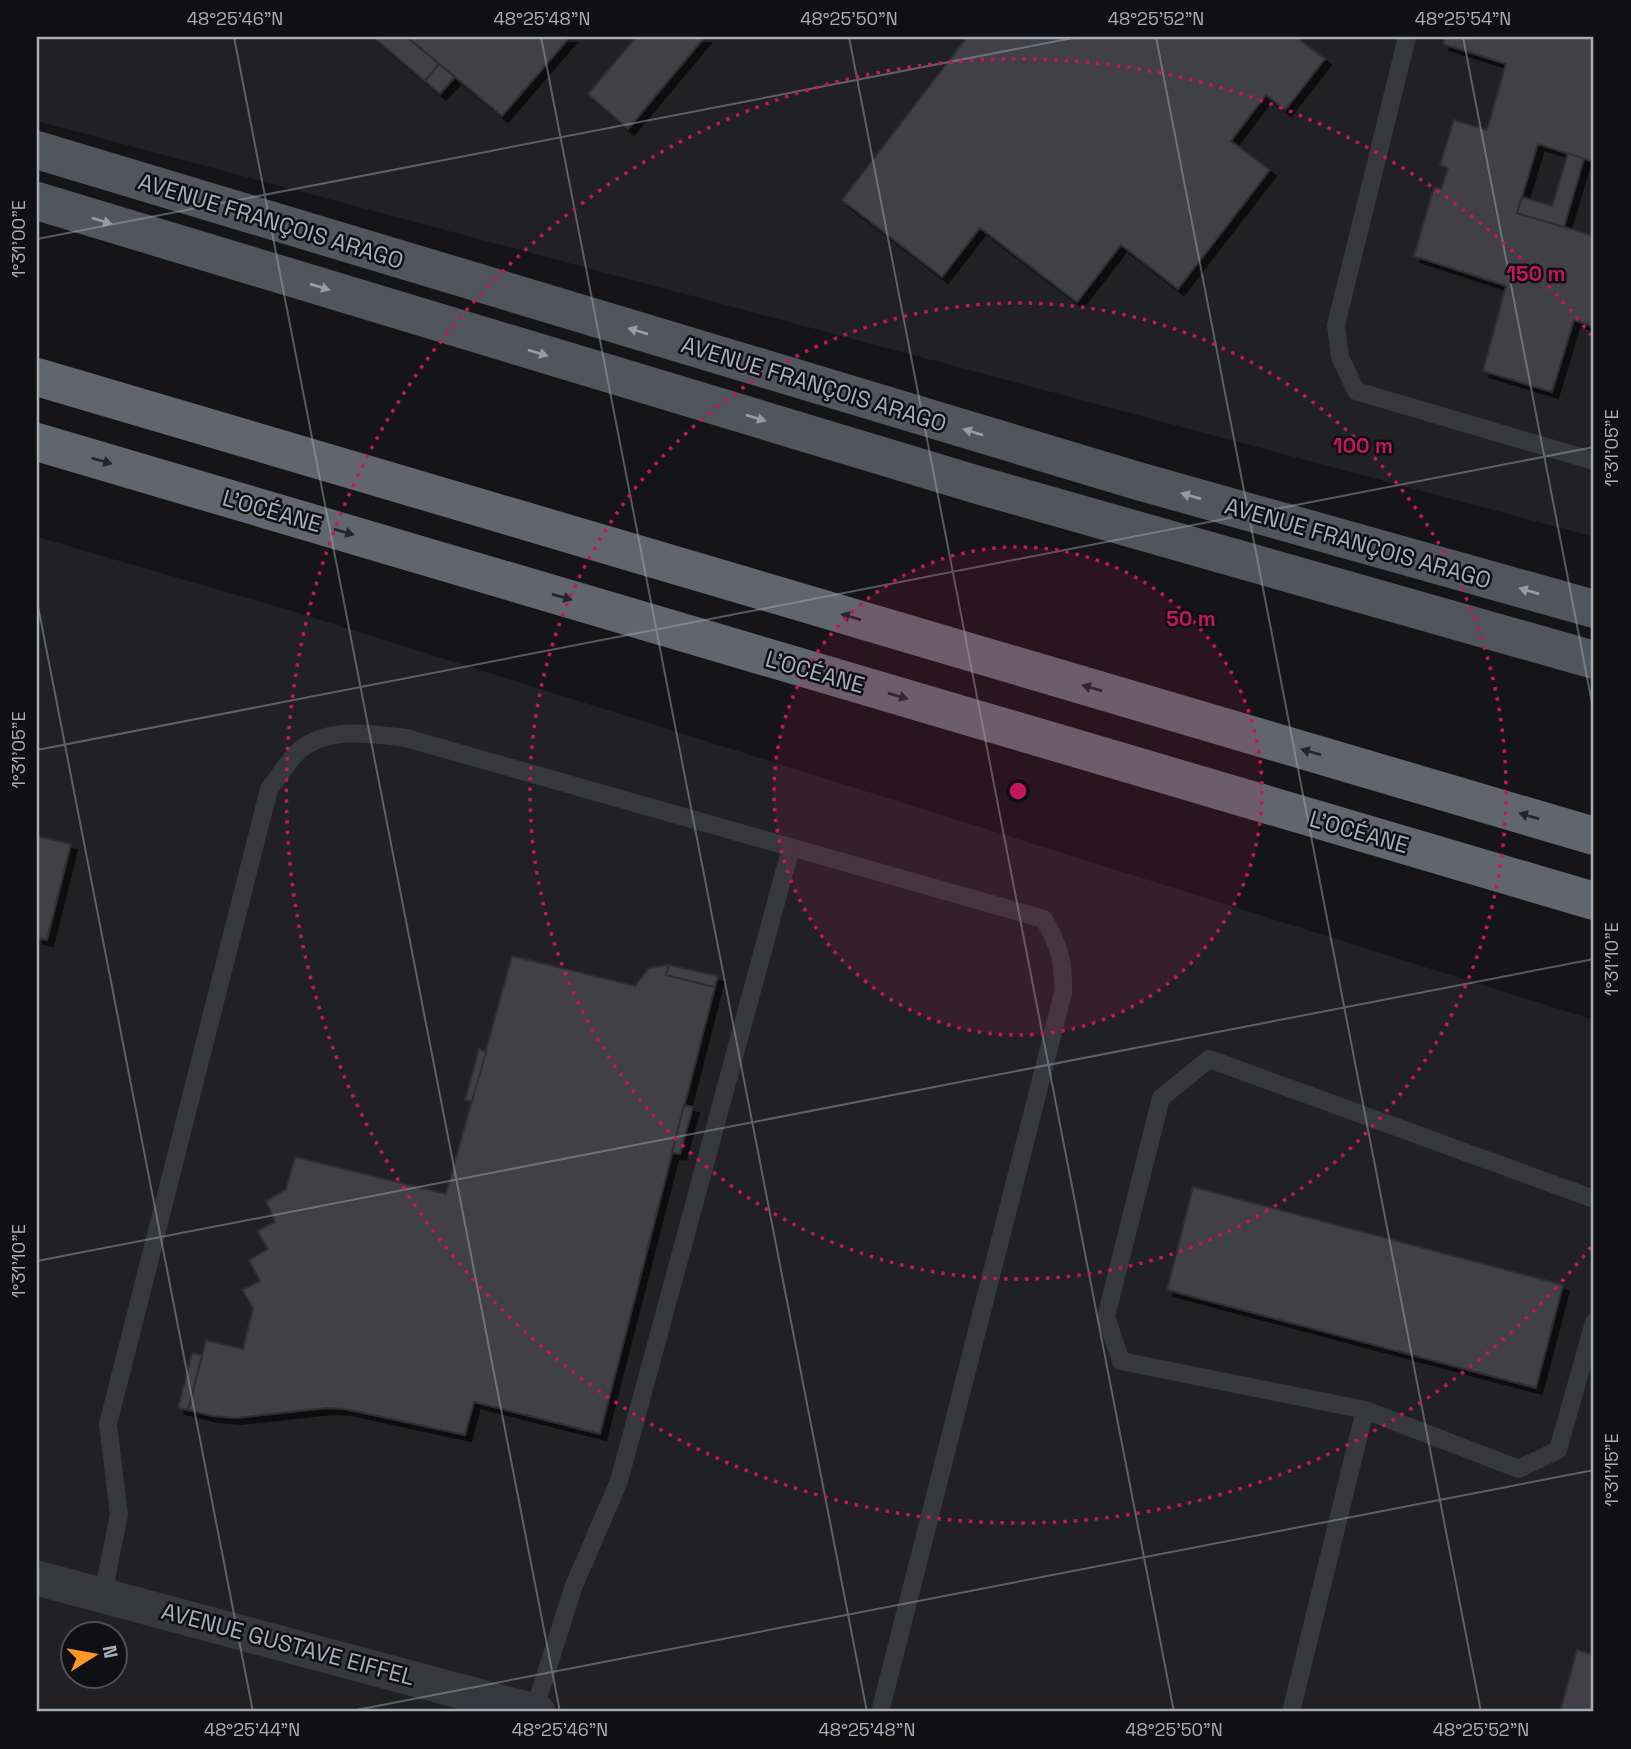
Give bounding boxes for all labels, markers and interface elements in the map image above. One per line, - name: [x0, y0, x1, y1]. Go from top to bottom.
- text: 48°25'46"N: [187, 7, 283, 30]
- text: 48°25'48"N: [494, 7, 590, 30]
- text: 48°25'50"N: [800, 7, 898, 30]
- text: 48°25'52"N: [1108, 7, 1204, 30]
- text: 48°25'54"N: [1415, 7, 1511, 30]
- street label: AVENUE FRANÇOIS ARAGO: [135, 166, 407, 276]
- text: 1°31'00"E: [7, 200, 30, 278]
- one-way arrow: [92, 217, 113, 227]
- text: 150 m: [1507, 260, 1565, 287]
- one-way arrow: [309, 283, 330, 293]
- one-way arrow: [627, 326, 648, 336]
- street label: AVENUE FRANÇOIS ARAGO: [678, 329, 950, 439]
- one-way arrow: [527, 348, 548, 358]
- text: 1°31'05"E: [1600, 409, 1623, 487]
- one-way arrow: [745, 414, 766, 424]
- one-way arrow: [963, 427, 984, 437]
- text: 100 m: [1333, 432, 1393, 459]
- one-way arrow: [92, 457, 113, 467]
- street label: L’OCÉANE: [219, 483, 325, 539]
- one-way arrow: [1181, 491, 1202, 501]
- street label: AVENUE FRANÇOIS ARAGO: [1221, 491, 1495, 595]
- one-way arrow: [334, 528, 355, 538]
- one-way arrow: [1518, 585, 1539, 595]
- one-way arrow: [552, 592, 573, 602]
- text: 50 m: [1166, 605, 1216, 632]
- one-way arrow: [840, 611, 861, 621]
- street label: L’OCÉANE: [762, 644, 868, 700]
- one-way arrow: [1082, 682, 1103, 692]
- one-way arrow: [888, 691, 909, 701]
- text: 1°31'05"E: [7, 711, 30, 789]
- one-way arrow: [1300, 747, 1321, 757]
- centre of rings: [1006, 779, 1030, 803]
- street label: L’OCÉANE: [1306, 804, 1412, 860]
- one-way arrow: [1518, 811, 1539, 821]
- text: 1°31'10"E: [1600, 922, 1623, 996]
- text: 1°31'10"E: [7, 1224, 30, 1298]
- text: 1°31'15"E: [1600, 1433, 1623, 1507]
- street label: AVENUE GUSTAVE EIFFEL: [158, 1596, 418, 1692]
- north arrow: [60, 1620, 130, 1690]
- text: N: [97, 1643, 124, 1660]
- text: 48°25'44"N: [204, 1718, 300, 1741]
- text: 48°25'46"N: [512, 1718, 608, 1741]
- text: 48°25'48"N: [819, 1718, 915, 1741]
- text: 48°25'50"N: [1125, 1718, 1223, 1741]
- text: 48°25'52"N: [1433, 1718, 1529, 1741]

